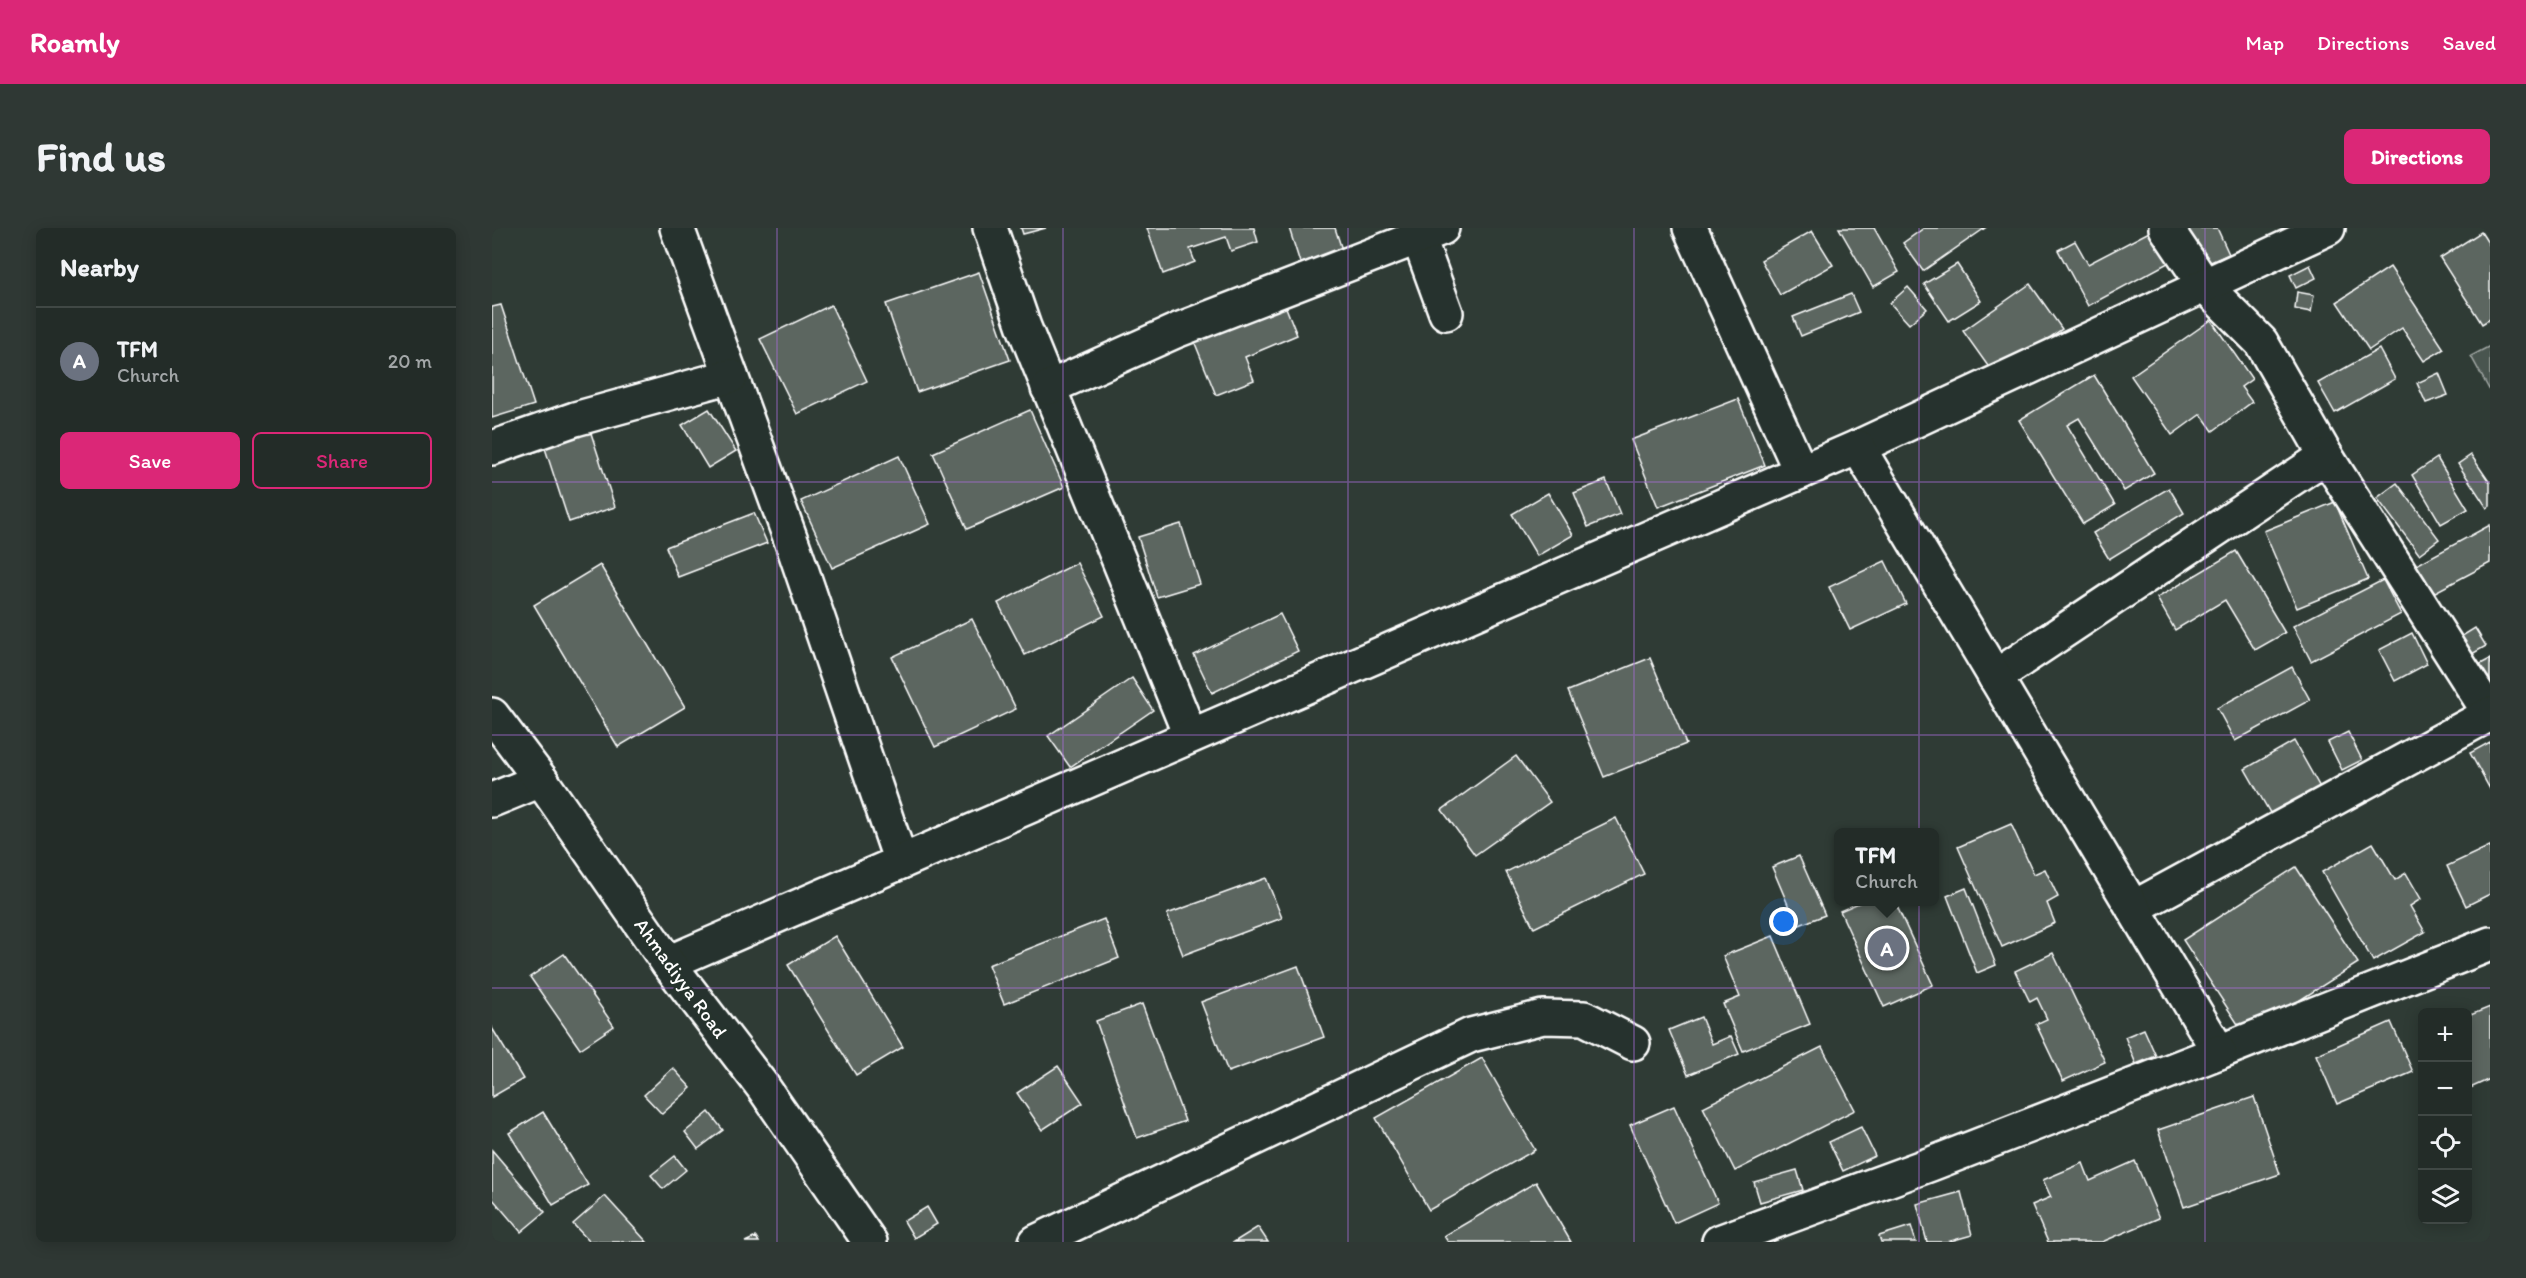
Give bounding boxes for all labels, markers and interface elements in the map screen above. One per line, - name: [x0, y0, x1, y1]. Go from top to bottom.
- text: Roamly: [30, 25, 120, 59]
- text: Map: [2246, 30, 2284, 55]
- text: Directions: [2317, 30, 2409, 55]
- text: Saved: [2442, 30, 2496, 55]
- button: Directions: [2344, 129, 2490, 184]
- text: Find us: [36, 131, 166, 182]
- text: Nearby: [60, 251, 139, 283]
- text: TFM: [117, 336, 158, 363]
- text: A: [73, 349, 86, 373]
- text: 20 m: [388, 349, 432, 373]
- text: Church: [117, 363, 179, 387]
- button: Save: [60, 432, 240, 489]
- button: Share: [252, 432, 432, 489]
- popup: [1834, 828, 1939, 906]
- text: TFM: [1855, 842, 1896, 869]
- text: Church: [1855, 869, 1918, 893]
- your location: [1769, 907, 1798, 936]
- street label: Ahmadiyya Road: [629, 913, 733, 1043]
- pin: A: [1868, 926, 1906, 970]
- map controls: [2418, 1008, 2472, 1224]
- button: +: [2418, 1008, 2472, 1062]
- button: −: [2418, 1062, 2472, 1116]
- button: locate: [2418, 1116, 2472, 1170]
- button: layers: [2418, 1170, 2472, 1224]

